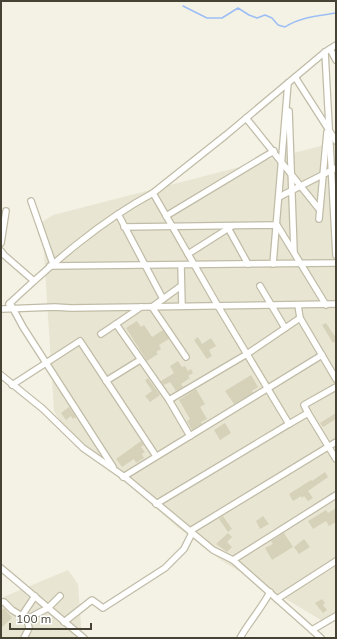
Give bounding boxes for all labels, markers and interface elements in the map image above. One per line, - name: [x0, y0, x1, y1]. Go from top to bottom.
- scale bar: [10, 605, 91, 631]
- text: 100 m: [16, 611, 51, 626]

